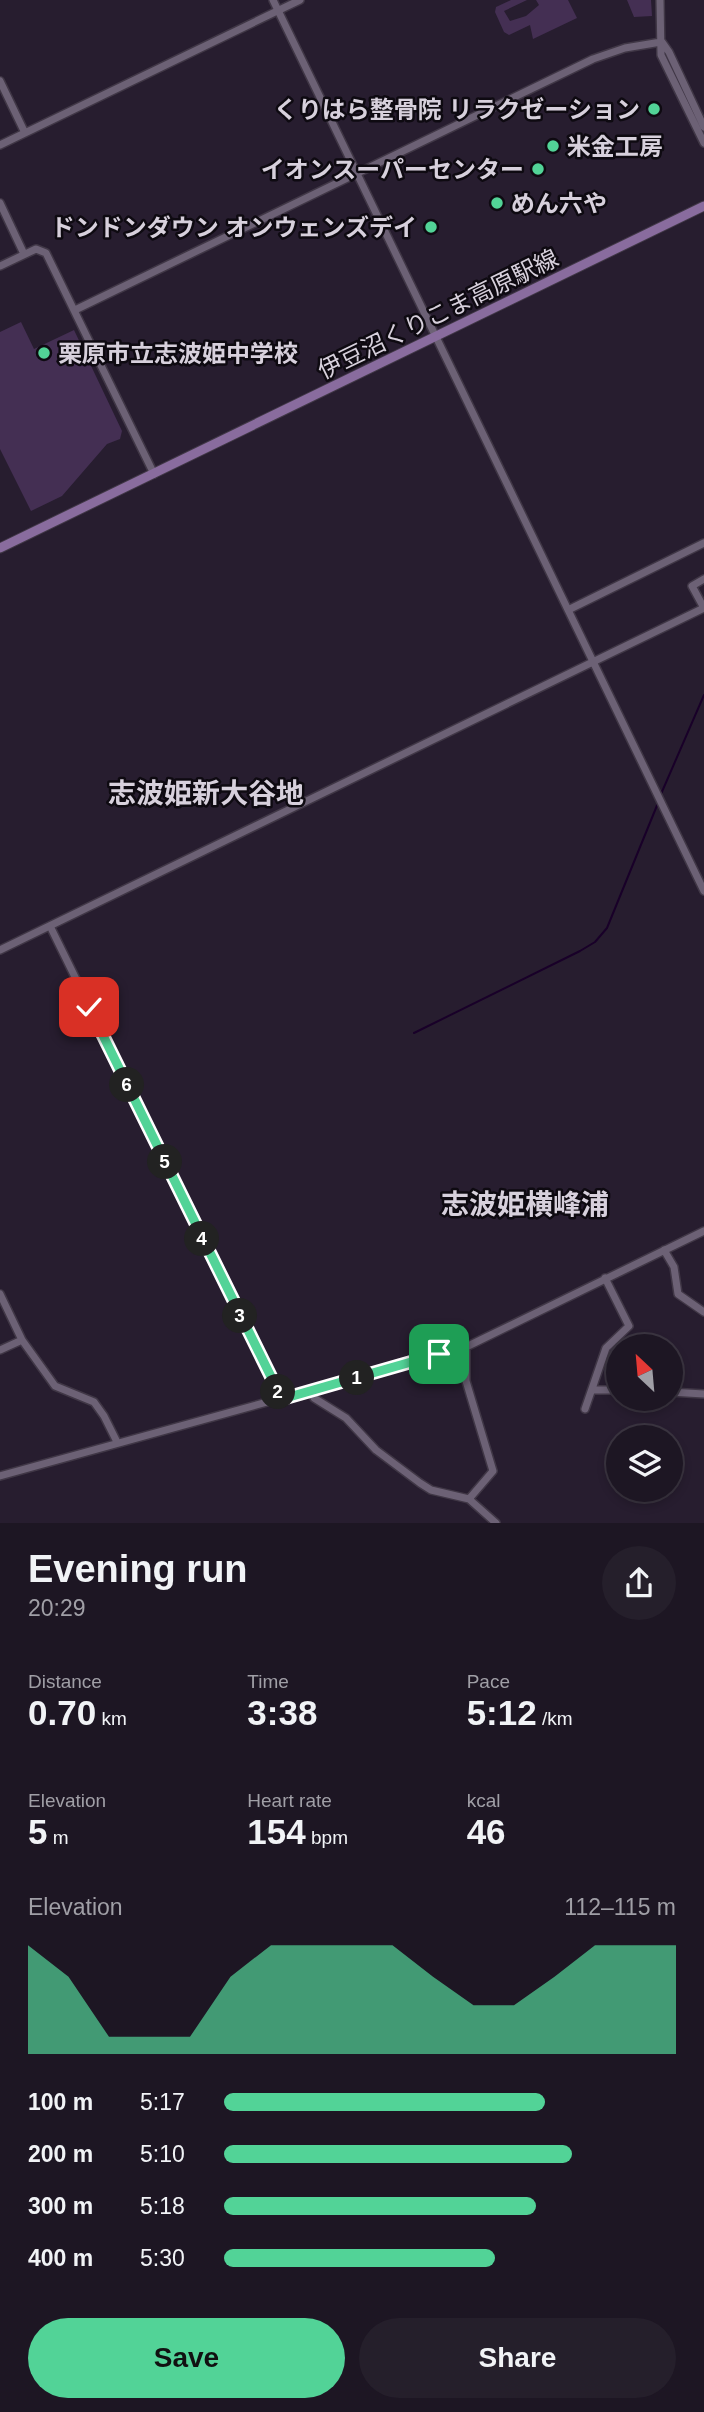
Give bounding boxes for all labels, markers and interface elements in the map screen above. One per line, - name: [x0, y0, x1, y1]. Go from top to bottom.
- place label: くりはら整骨院 リラクゼーション: [274, 96, 640, 123]
- marker: くりはら整骨院 リラクゼーション: [646, 101, 662, 117]
- place label: 米金工房: [567, 133, 663, 160]
- marker: 米金工房: [545, 138, 561, 154]
- place label: イオンスーパーセンター: [261, 156, 524, 183]
- marker: イオンスーパーセンター: [530, 161, 546, 177]
- place label: めん六や: [511, 190, 607, 217]
- marker: めん六や: [489, 195, 505, 211]
- place label: ドンドンダウン オンウェンズデイ: [51, 214, 417, 241]
- marker: ドンドンダウン オンウェンズデイ: [423, 219, 439, 235]
- street label: 伊豆沼くりこま高原駅線: [313, 244, 563, 384]
- place label: 栗原市立志波姫中学校: [58, 340, 298, 367]
- marker: 栗原市立志波姫中学校: [36, 345, 52, 361]
- district label: 志波姫新大谷地: [108, 778, 304, 809]
- pin: [59, 977, 119, 1037]
- icon: check: [70, 988, 108, 1026]
- pin: 6: [110, 1068, 144, 1102]
- text: 6: [121, 1074, 132, 1095]
- pin: 5: [148, 1144, 182, 1180]
- text: 5: [159, 1151, 170, 1172]
- district label: 志波姫横峰浦: [441, 1189, 609, 1220]
- pin: 4: [184, 1222, 220, 1256]
- text: 4: [196, 1228, 207, 1249]
- pin: 3: [222, 1298, 258, 1334]
- text: 3: [234, 1305, 245, 1326]
- pin: [409, 1324, 469, 1384]
- north arrow: [606, 1334, 682, 1410]
- map controls: [606, 1334, 683, 1502]
- icon: arrive: [420, 1335, 458, 1373]
- pin: 1: [340, 1360, 374, 1396]
- text: 1: [351, 1367, 362, 1388]
- pin: 2: [260, 1374, 296, 1410]
- text: 2: [272, 1381, 283, 1402]
- button: layers: [606, 1425, 683, 1502]
- button: share: [602, 1546, 676, 1620]
- text: Evening run: [28, 1548, 248, 1590]
- text: 20:29: [28, 1595, 86, 1621]
- text: Distance: [28, 1671, 102, 1692]
- text: Time: [247, 1671, 289, 1692]
- text: Pace: [467, 1671, 510, 1692]
- text: 0.70: [28, 1693, 96, 1732]
- text: 3:38: [247, 1693, 317, 1732]
- text: 5:12: [467, 1693, 537, 1732]
- text: km: [96, 1708, 127, 1729]
- text: /km: [537, 1708, 573, 1729]
- text: Elevation: [28, 1790, 106, 1811]
- text: Heart rate: [247, 1790, 332, 1811]
- text: kcal: [467, 1790, 500, 1811]
- text: 5: [28, 1812, 47, 1851]
- text: 154: [247, 1812, 306, 1851]
- text: 46: [467, 1812, 506, 1851]
- text: m: [47, 1827, 69, 1848]
- text: bpm: [306, 1827, 348, 1848]
- text: Elevation: [28, 1894, 123, 1920]
- text: 112–115 m: [564, 1894, 676, 1920]
- text: 100 m: [28, 2089, 93, 2115]
- text: 5:17: [140, 2089, 185, 2115]
- text: 200 m: [28, 2141, 93, 2167]
- text: 5:10: [140, 2141, 185, 2167]
- text: 300 m: [28, 2193, 93, 2219]
- text: 5:18: [140, 2193, 185, 2219]
- text: 400 m: [28, 2245, 93, 2271]
- text: 5:30: [140, 2245, 185, 2271]
- button: Save: [28, 2318, 345, 2398]
- button: Share: [359, 2318, 676, 2398]

